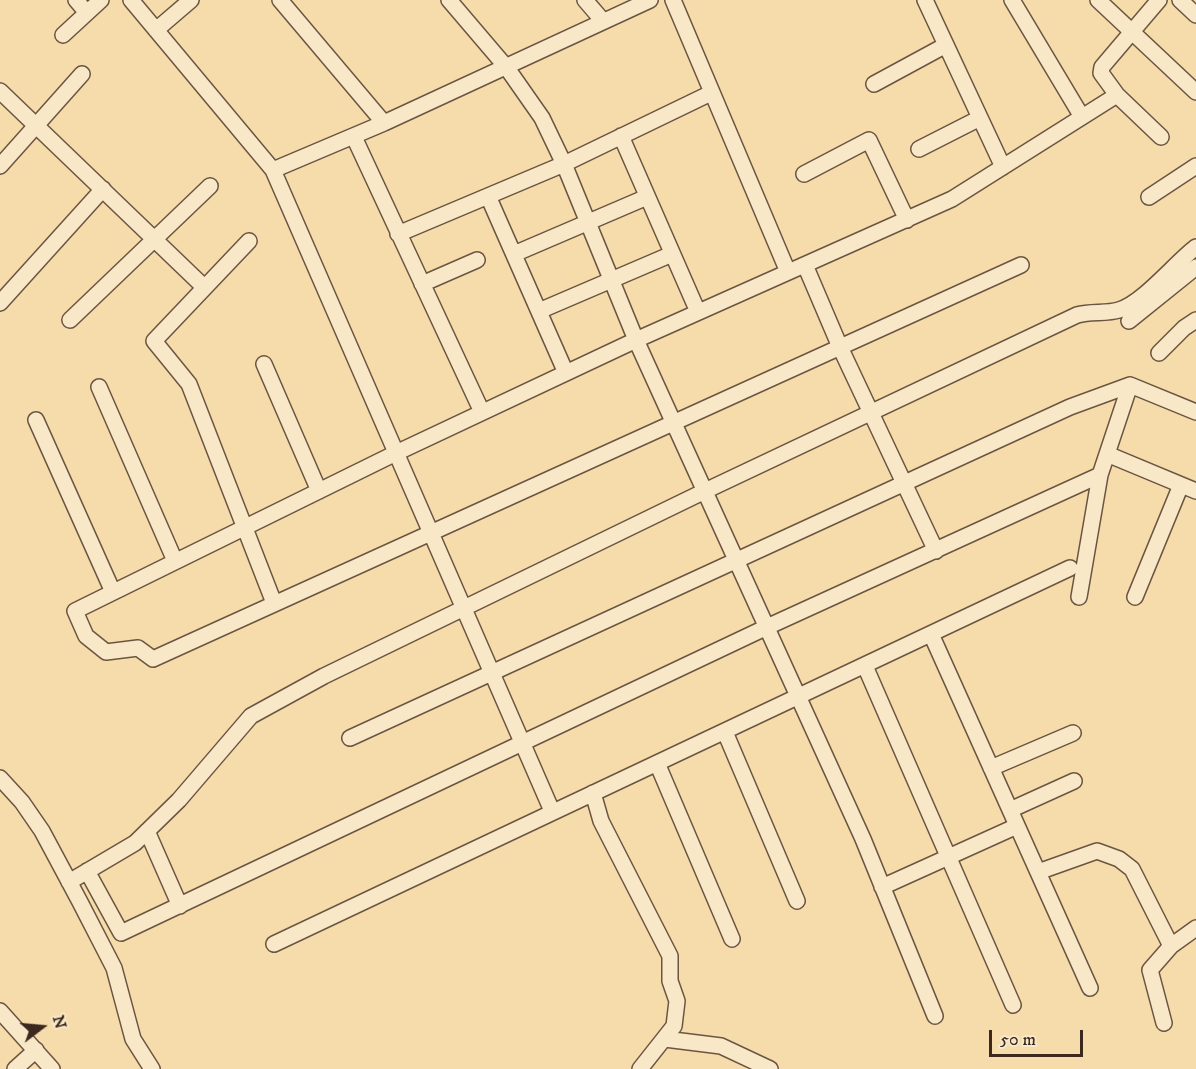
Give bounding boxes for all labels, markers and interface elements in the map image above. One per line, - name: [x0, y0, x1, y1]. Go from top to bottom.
- north arrow: [12, 997, 72, 1057]
- text: N: [48, 1013, 71, 1031]
- scale bar: [992, 1018, 1086, 1056]
- text: 50 m: [1000, 1029, 1036, 1051]

